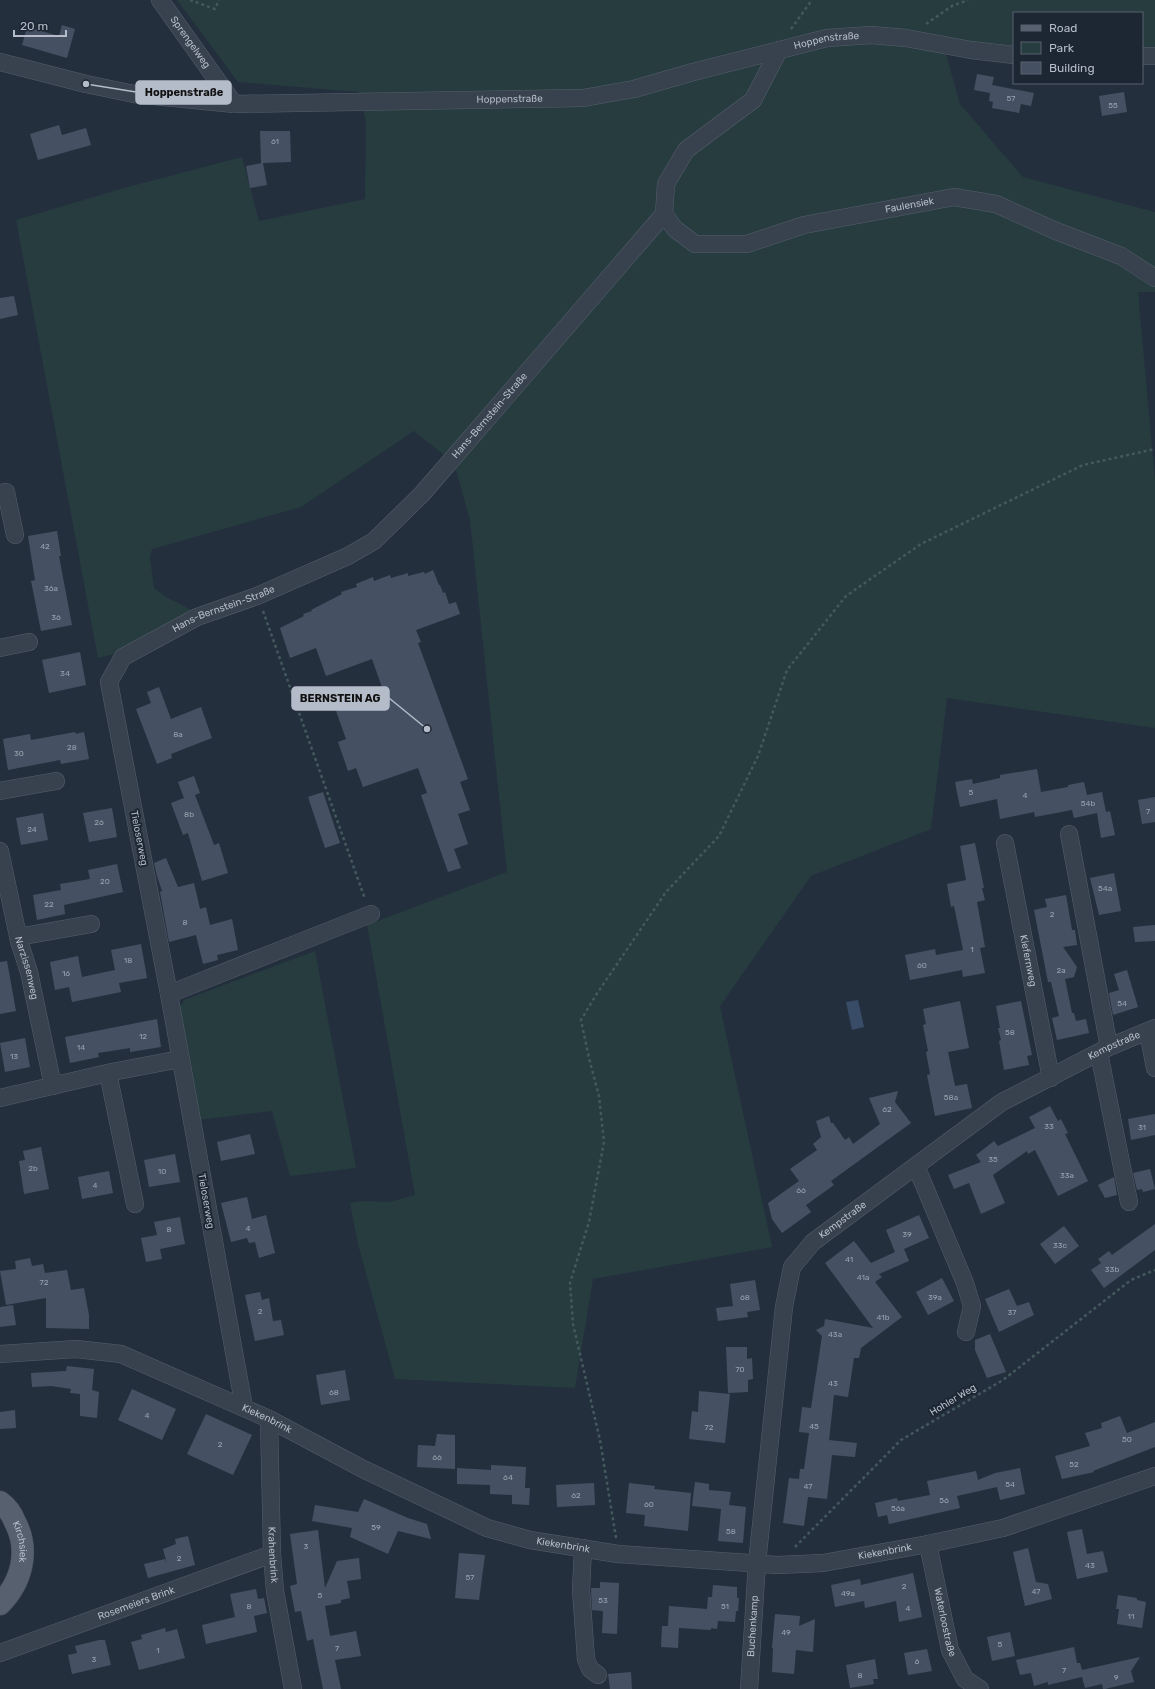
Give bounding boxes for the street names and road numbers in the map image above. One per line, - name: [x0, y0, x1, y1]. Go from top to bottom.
- street label: Sprengelweg: [168, 14, 213, 71]
- street label: Hoppenstraße: [793, 30, 860, 52]
- street label: Hoppenstraße: [476, 93, 543, 106]
- street label: Faulensiek: [884, 195, 936, 216]
- street label: Hans-Bernstein-Straße: [449, 370, 530, 461]
- street label: Hans-Bernstein-Straße: [170, 583, 277, 635]
- street label: Tieloserweg: [128, 809, 150, 867]
- street label: Kiefernweg: [1017, 934, 1039, 988]
- street label: Narzissenweg: [12, 935, 41, 1001]
- street label: Kempstraße: [1086, 1029, 1142, 1063]
- street label: Tieloserweg: [195, 1172, 217, 1230]
- street label: Kempstraße: [817, 1198, 869, 1242]
- street label: Hohler Weg: [928, 1381, 979, 1419]
- street label: Kiekenbrink: [240, 1402, 295, 1436]
- street label: Kirchsiek: [10, 1519, 29, 1564]
- street label: Krahenbrink: [265, 1527, 280, 1584]
- street label: Kiekenbrink: [535, 1535, 592, 1556]
- street label: Kiekenbrink: [857, 1541, 913, 1563]
- street label: Rosemeiers Brink: [96, 1584, 177, 1623]
- street label: Waterloostraße: [931, 1587, 959, 1659]
- street label: Buchenkamp: [745, 1595, 761, 1657]

